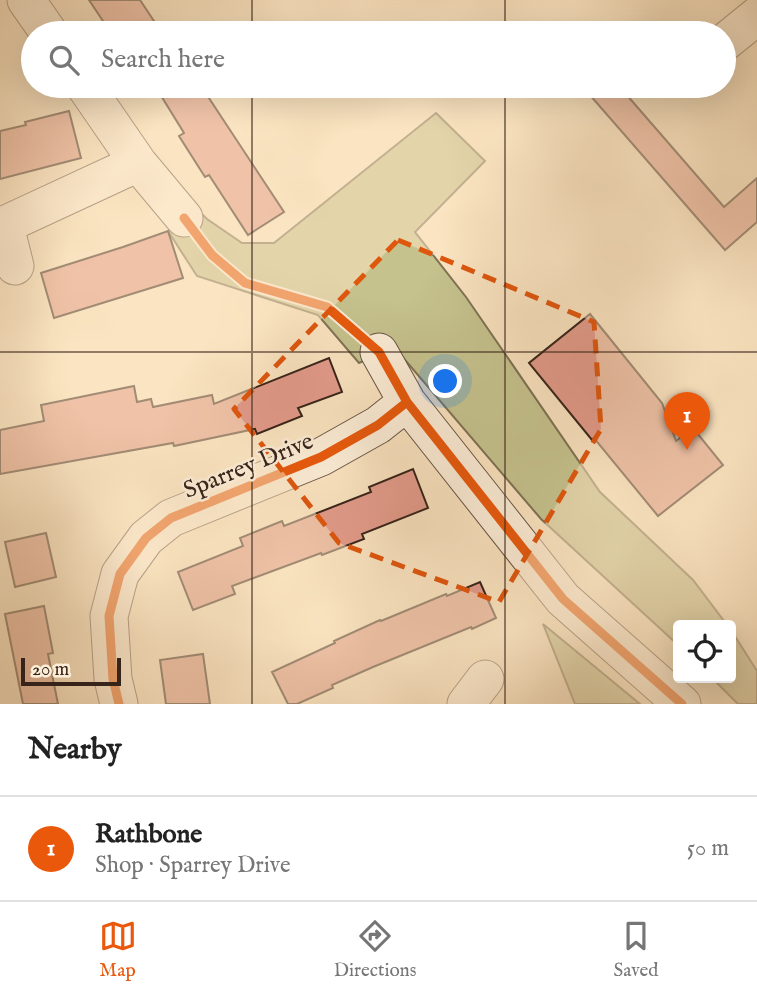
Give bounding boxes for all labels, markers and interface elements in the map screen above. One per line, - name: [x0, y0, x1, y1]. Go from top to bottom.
- search box: [21, 21, 736, 98]
- icon: search: [45, 41, 83, 79]
- text: Search here: [101, 43, 225, 76]
- your location: [428, 364, 462, 398]
- pin: 1: [664, 392, 710, 450]
- street label: Sparrey Drive: [179, 426, 318, 506]
- map controls: [673, 620, 736, 683]
- button: locate: [673, 620, 736, 683]
- scale bar: [21, 655, 121, 687]
- text: 20 m: [32, 658, 69, 682]
- text: Nearby: [28, 731, 121, 769]
- text: Rathbone: [95, 818, 202, 851]
- text: 1: [47, 834, 55, 863]
- text: 50 m: [687, 834, 729, 863]
- text: Shop · Sparrey Drive: [95, 851, 290, 880]
- tab: Map: [99, 917, 137, 983]
- tab: Directions: [334, 917, 416, 983]
- tab: Saved: [613, 917, 658, 983]

